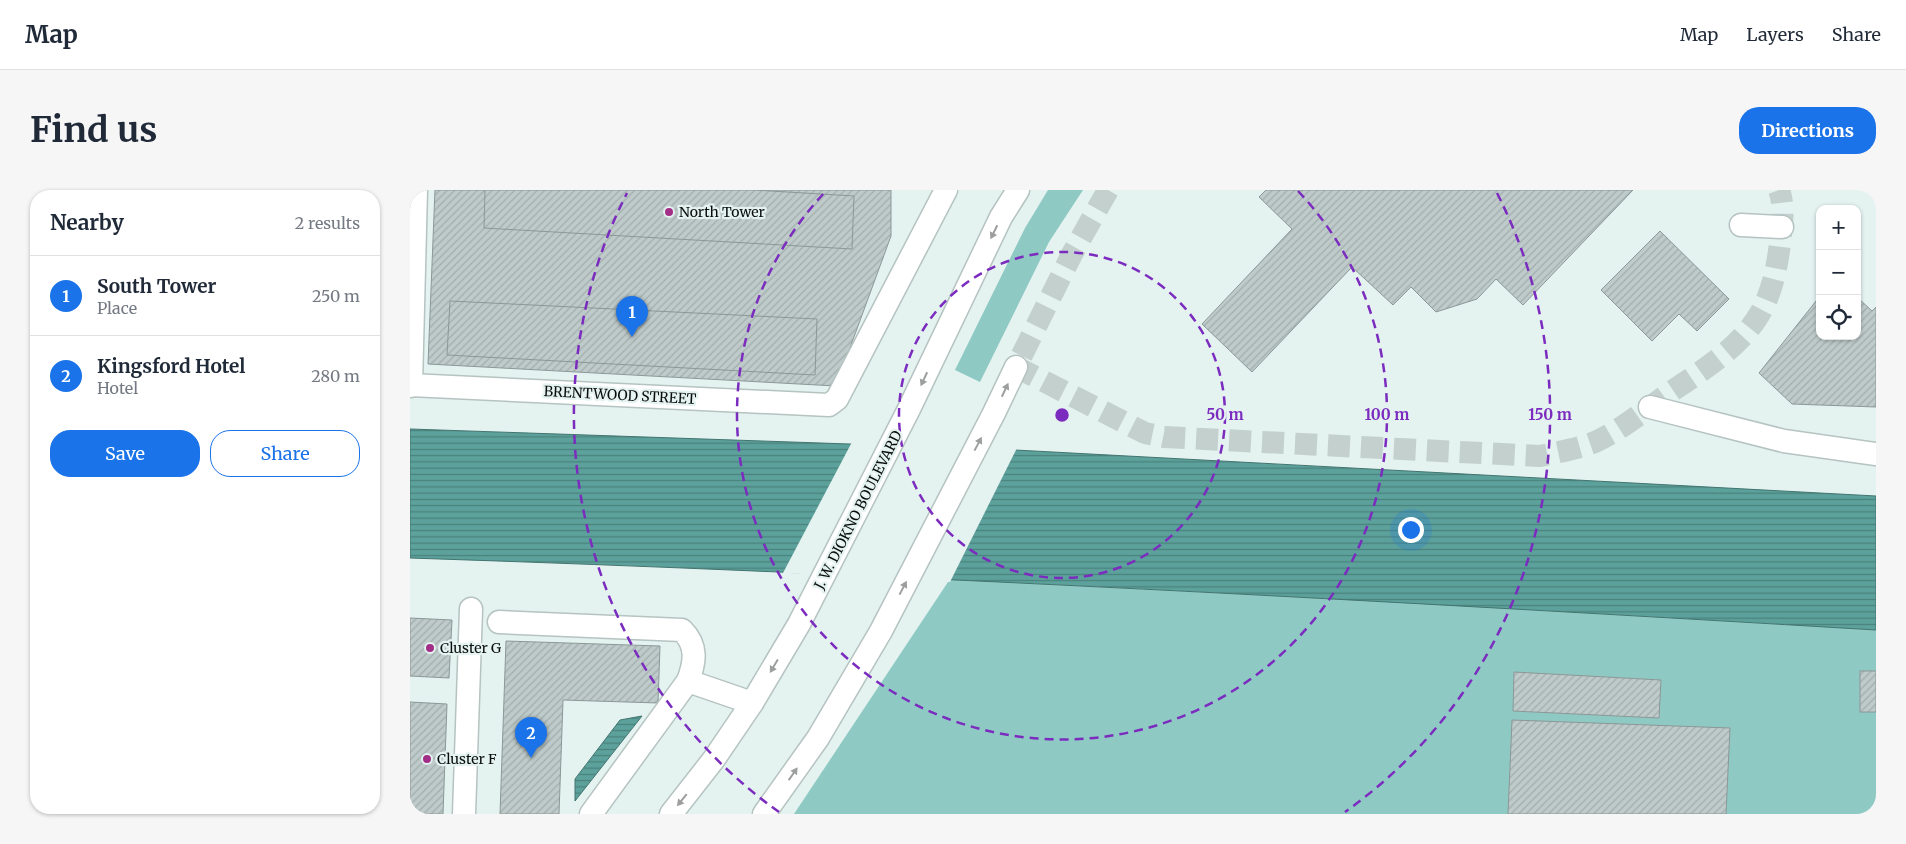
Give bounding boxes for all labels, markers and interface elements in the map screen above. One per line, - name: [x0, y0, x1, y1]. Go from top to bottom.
- text: Map: [25, 19, 78, 50]
- text: Map: [1680, 23, 1718, 46]
- text: Layers: [1746, 23, 1804, 46]
- text: Share: [1832, 23, 1881, 46]
- button: Directions: [1739, 107, 1876, 154]
- text: Find us: [30, 108, 157, 152]
- place label: North Tower: [679, 203, 765, 221]
- map controls: [1816, 205, 1861, 340]
- button: +: [1816, 205, 1861, 250]
- marker: North Tower: [663, 206, 675, 218]
- text: Nearby: [50, 209, 124, 236]
- text: 2 results: [295, 213, 360, 233]
- one-way arrow: [990, 225, 998, 240]
- button: −: [1816, 250, 1861, 295]
- text: South Tower: [97, 274, 216, 298]
- text: 1: [62, 286, 70, 306]
- text: 250 m: [312, 286, 360, 306]
- button: locate: [1816, 295, 1861, 340]
- pin: 1: [616, 296, 648, 337]
- text: Place: [97, 298, 137, 318]
- text: Kingsford Hotel: [97, 354, 245, 378]
- text: 2: [61, 366, 71, 386]
- text: 280 m: [311, 366, 360, 386]
- one-way arrow: [920, 372, 928, 386]
- text: Hotel: [97, 378, 138, 398]
- street label: BRENTWOOD STREET: [543, 382, 697, 408]
- one-way arrow: [1001, 383, 1009, 397]
- text: 50 m: [1206, 405, 1244, 424]
- text: 100 m: [1365, 405, 1409, 424]
- text: 150 m: [1528, 405, 1572, 424]
- centre of rings: [1053, 406, 1071, 424]
- street label: J. W. DIOKNO BOULEVARD: [810, 427, 906, 593]
- button: Save: [50, 430, 200, 477]
- button: Share: [210, 430, 360, 477]
- one-way arrow: [974, 436, 982, 451]
- your location: [1398, 517, 1424, 543]
- one-way arrow: [899, 580, 907, 595]
- place label: Cluster G: [440, 639, 501, 657]
- marker: Cluster G: [424, 642, 436, 654]
- one-way arrow: [769, 659, 778, 673]
- pin: 2: [515, 717, 547, 758]
- place label: Cluster F: [437, 750, 497, 768]
- marker: Cluster F: [421, 753, 433, 765]
- one-way arrow: [788, 767, 798, 781]
- one-way arrow: [677, 793, 688, 806]

